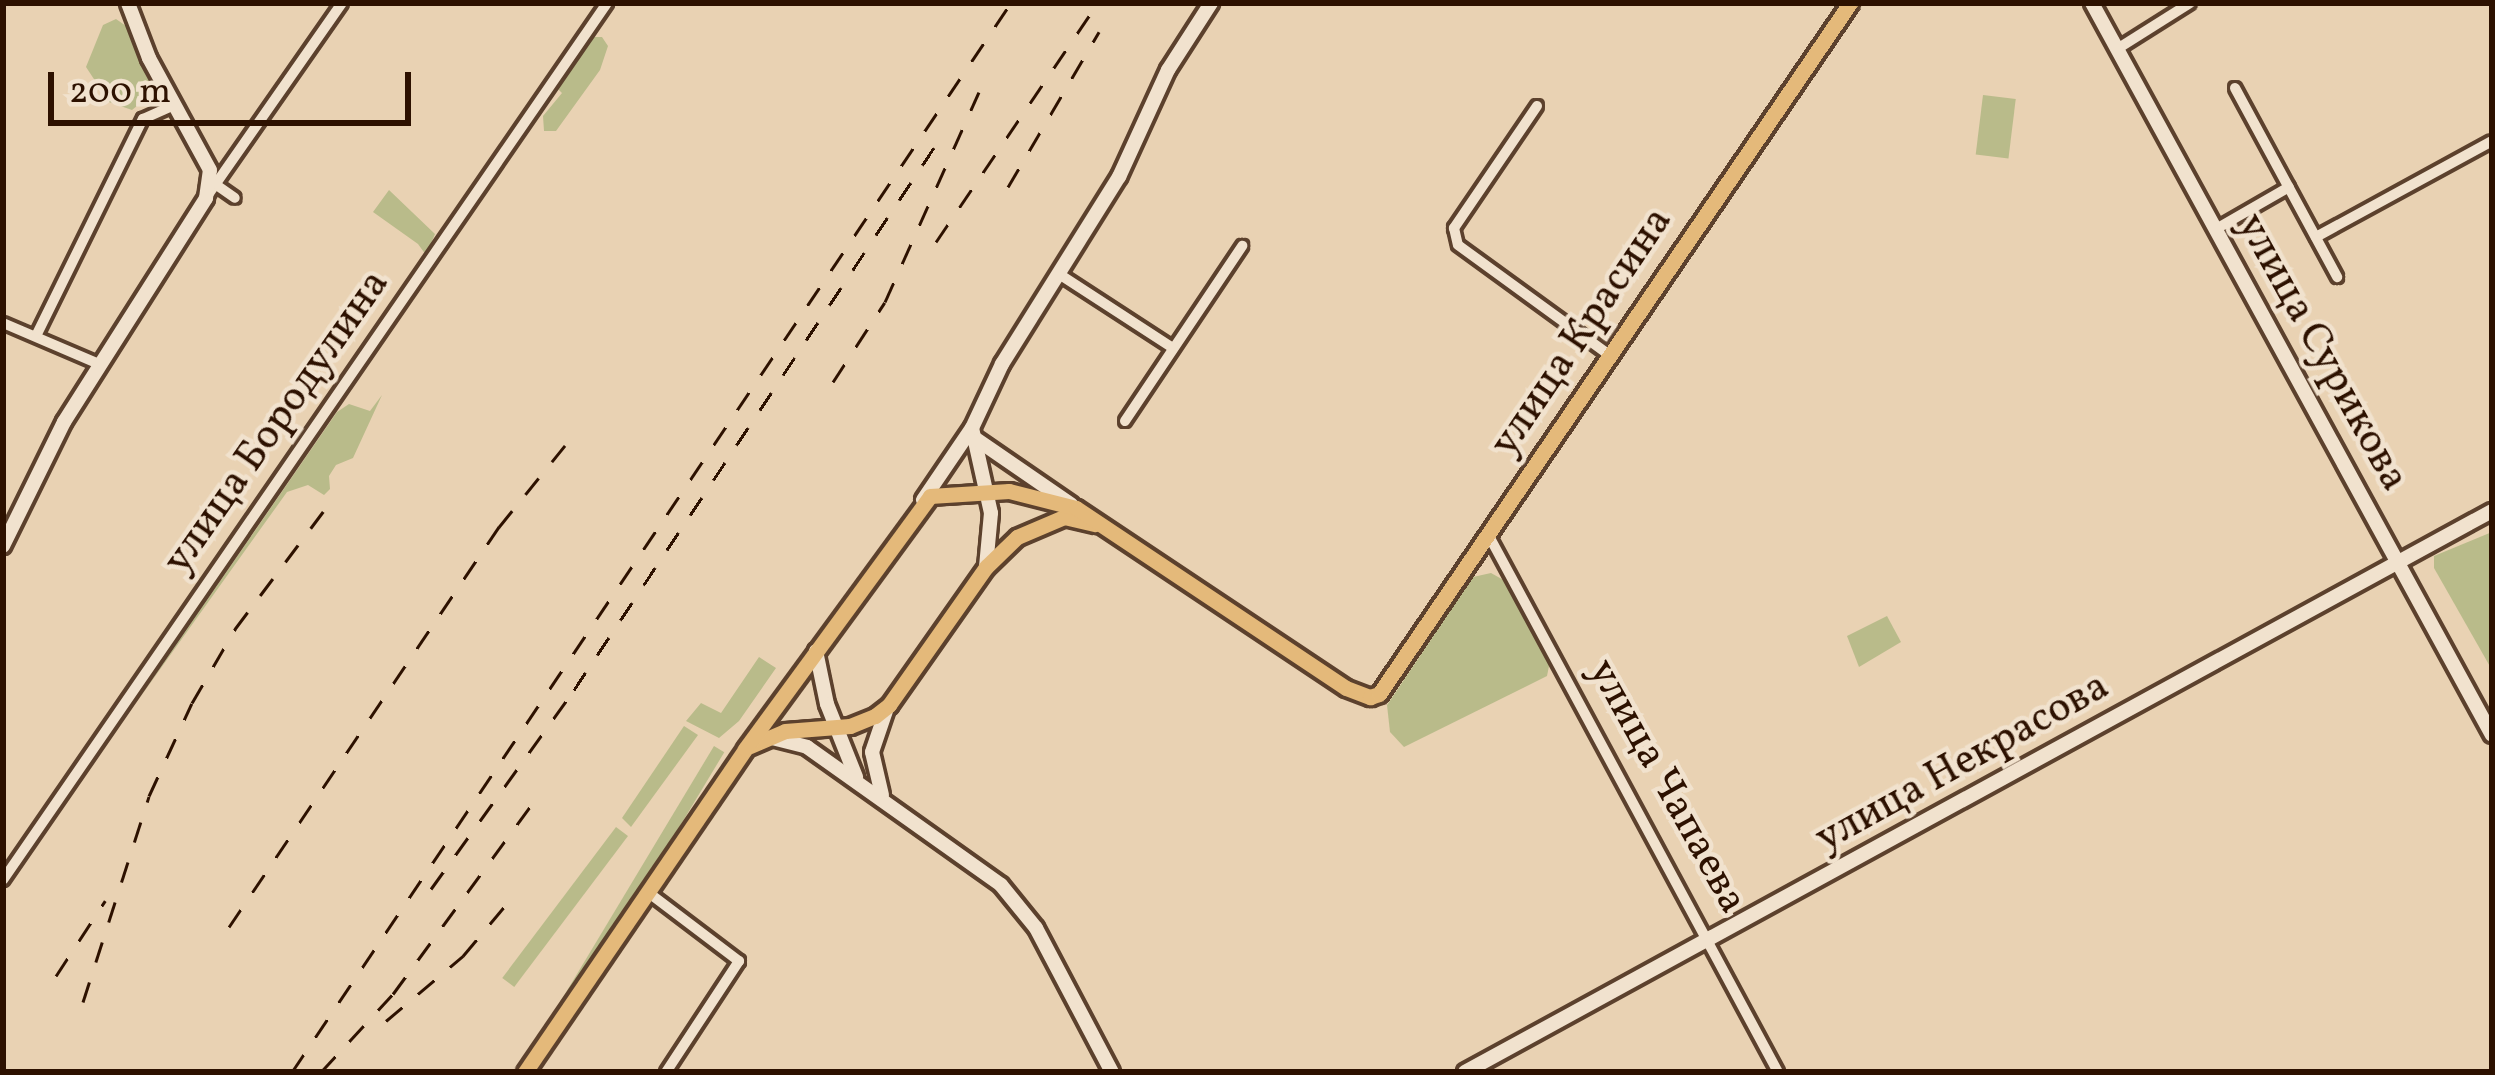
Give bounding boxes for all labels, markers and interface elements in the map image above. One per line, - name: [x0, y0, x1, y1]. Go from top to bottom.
- scale bar: [54, 48, 417, 122]
- text: 200 m: [69, 68, 171, 118]
- street label: улица Красина: [1481, 199, 1685, 467]
- street label: улица Сурикова: [2224, 205, 2418, 501]
- street label: улица Бородулина: [154, 261, 402, 585]
- street label: улица Чапаева: [1575, 651, 1757, 923]
- street label: улица Некрасова: [1808, 663, 2118, 865]

